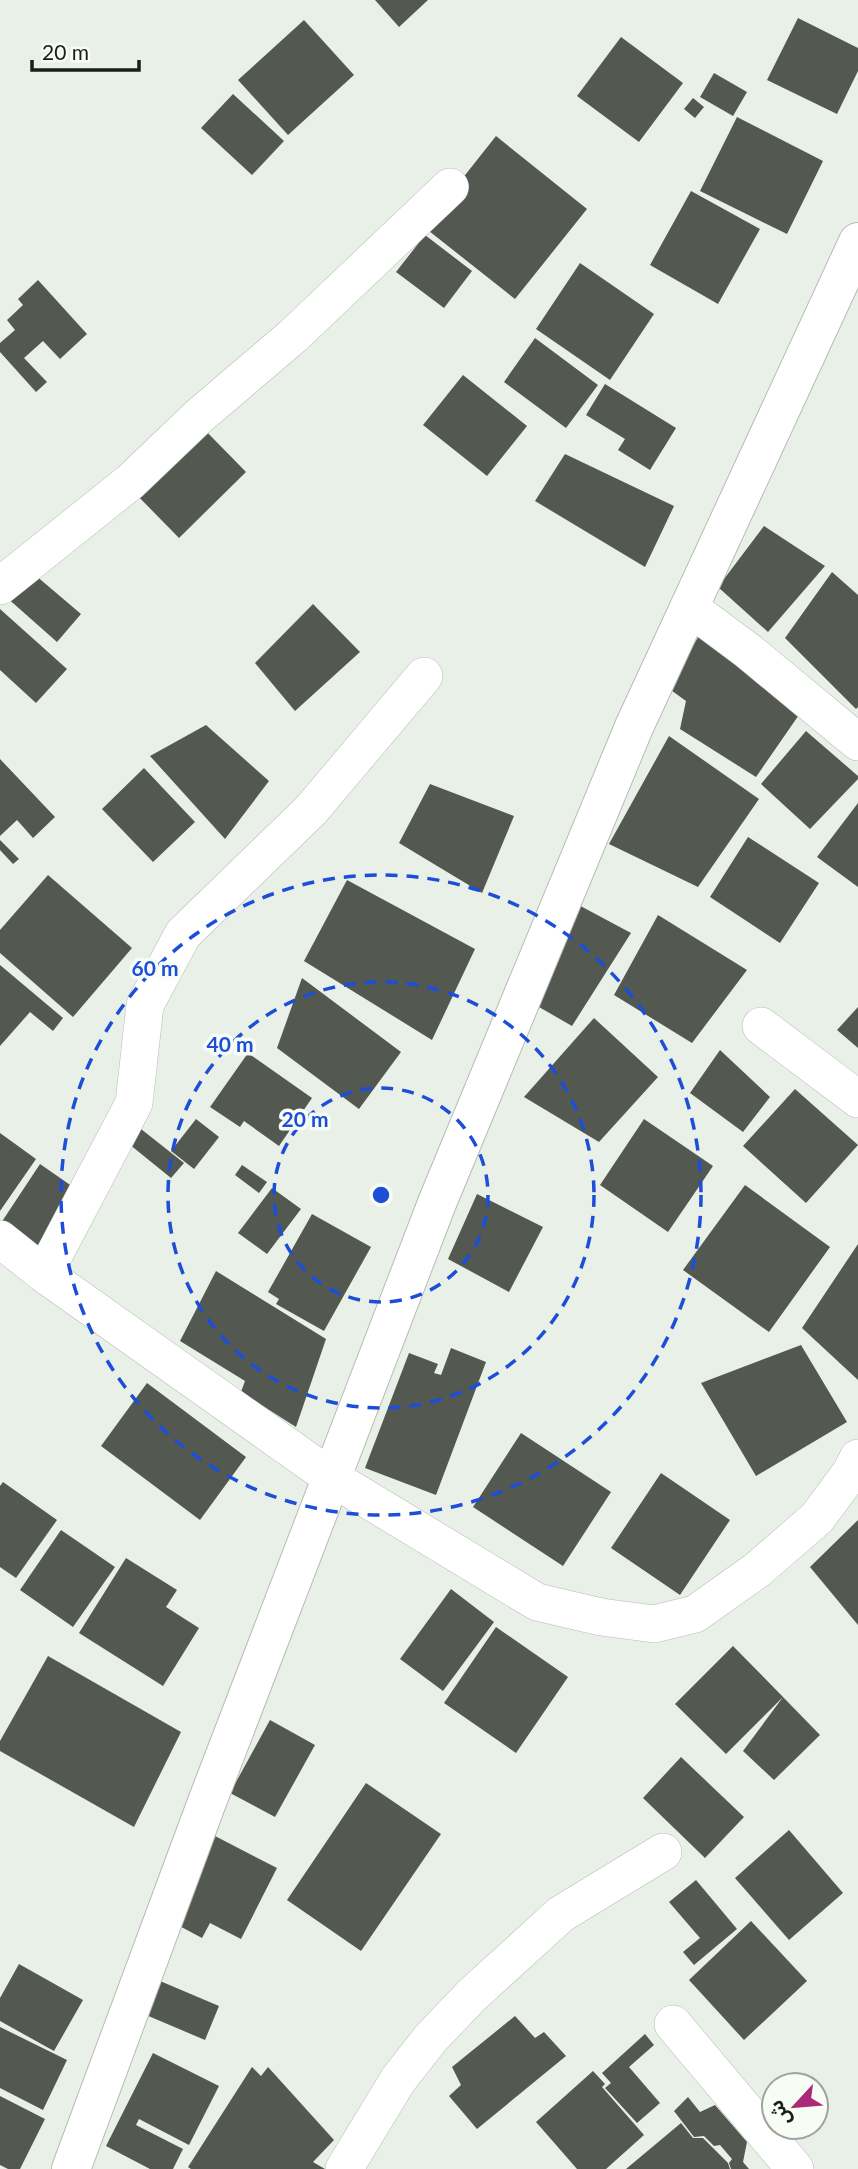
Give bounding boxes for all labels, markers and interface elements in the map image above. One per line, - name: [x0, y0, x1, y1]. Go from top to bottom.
- scale bar: [32, 28, 138, 72]
- text: 20 m: [42, 39, 89, 64]
- text: 60 m: [131, 955, 179, 980]
- text: 40 m: [206, 1031, 254, 1056]
- text: 20 m: [281, 1106, 329, 1131]
- centre of rings: [369, 1183, 393, 1207]
- north arrow: [760, 2071, 830, 2141]
- text: ش: [763, 2097, 795, 2130]

